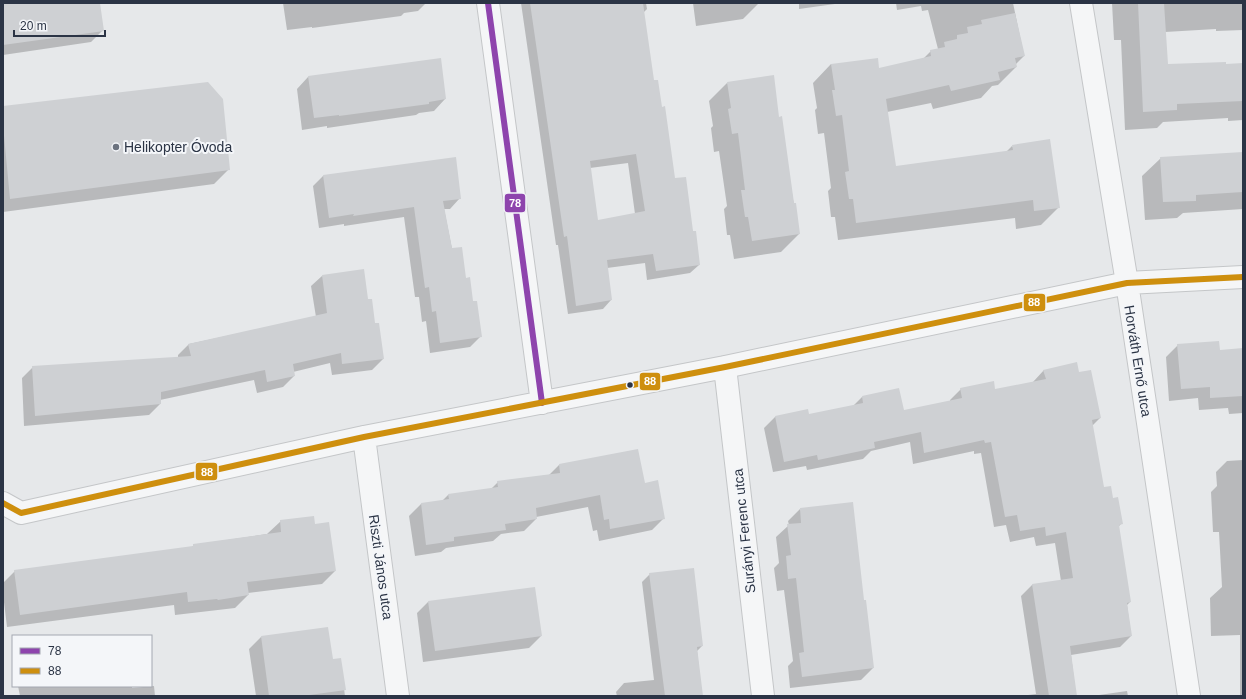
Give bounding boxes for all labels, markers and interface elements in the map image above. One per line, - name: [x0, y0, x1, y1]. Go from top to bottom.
- scale bar: [14, 12, 105, 38]
- text: 20 m: [20, 19, 47, 33]
- place label: Helikopter Óvoda: [124, 139, 232, 155]
- marker: Helikopter Óvoda: [111, 142, 121, 152]
- line badge: 78: [504, 193, 526, 213]
- text: 78: [509, 197, 521, 209]
- line badge: 88: [1023, 293, 1046, 312]
- text: 88: [1028, 296, 1040, 308]
- street label: Horváth Ernő utca: [1121, 304, 1155, 418]
- line badge: 88: [639, 372, 661, 391]
- text: 88: [644, 375, 656, 387]
- unlabelled marker: [625, 380, 635, 390]
- line badge: 88: [195, 462, 218, 481]
- text: 88: [201, 466, 213, 478]
- street label: Surányi Ferenc utca: [729, 468, 759, 594]
- street label: Riszti János utca: [366, 513, 396, 621]
- legend: [12, 635, 152, 687]
- text: 78: [48, 644, 62, 658]
- text: 88: [48, 664, 62, 678]

